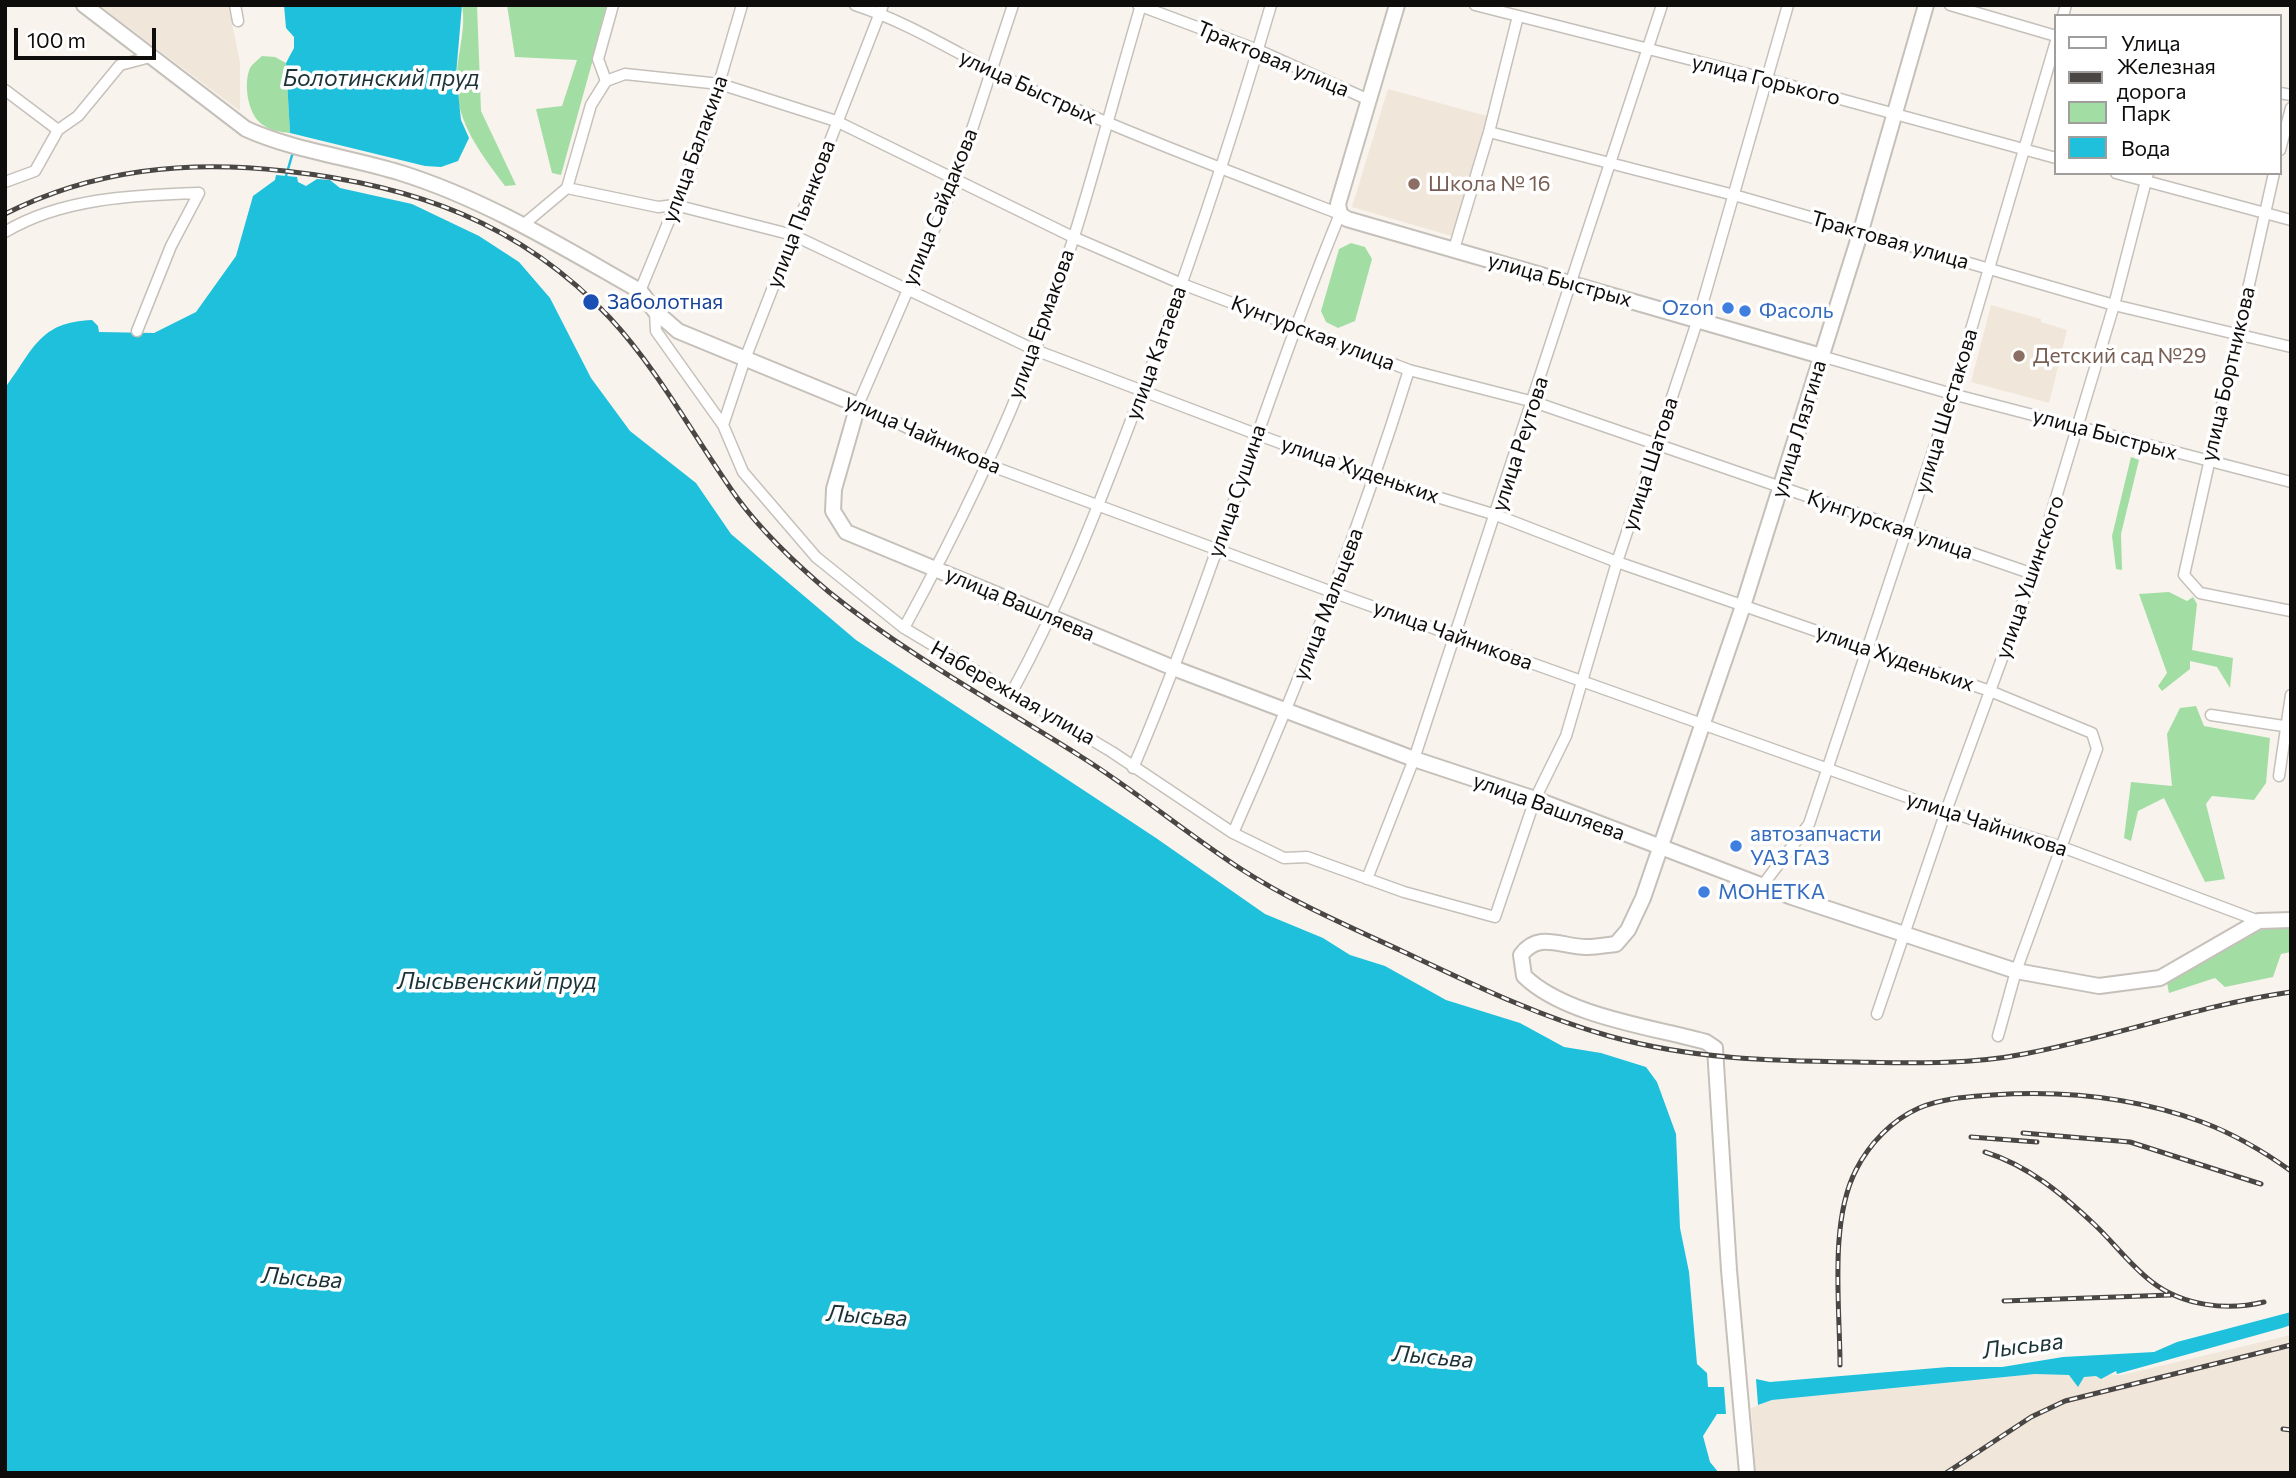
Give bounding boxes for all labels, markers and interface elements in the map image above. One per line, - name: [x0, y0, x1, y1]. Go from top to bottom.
- scale bar: [18, 14, 159, 58]
- legend: [2054, 14, 2282, 175]
- street label: Трактовая улица: [1193, 16, 1353, 102]
- text: 100 m: [27, 27, 86, 52]
- text: Улица: [2121, 30, 2180, 55]
- street label: улица Быстрых: [955, 44, 1101, 130]
- street label: улица Горького: [1689, 49, 1843, 111]
- text: Железная дорога: [2117, 53, 2216, 103]
- water label: Болотинский пруд: [283, 64, 479, 92]
- street label: улица Балакина: [657, 72, 733, 226]
- text: Парк: [2121, 100, 2171, 125]
- street label: улица Сайдакова: [897, 125, 983, 289]
- text: Вода: [2121, 135, 2170, 160]
- street label: улица Пьянкова: [761, 137, 841, 291]
- place label: Школа № 16: [1428, 171, 1550, 197]
- marker: Школа № 16: [1406, 176, 1422, 192]
- street label: Трактовая улица: [1808, 205, 1972, 275]
- street label: улица Ермакова: [1002, 246, 1080, 402]
- street label: улица Быстрых: [1485, 247, 1635, 313]
- street label: улица Катаева: [1120, 283, 1192, 423]
- street label: улица Бортникова: [2196, 284, 2260, 464]
- place label: Заболотная: [607, 289, 723, 315]
- street label: Кунгурская улица: [1227, 290, 1399, 376]
- marker: Заболотная: [581, 292, 601, 312]
- place label: Ozon: [1662, 295, 1714, 321]
- place label: Фасоль: [1759, 298, 1834, 324]
- marker: Ozon: [1720, 300, 1736, 316]
- marker: Фасоль: [1737, 303, 1753, 319]
- street label: улица Шестакова: [1909, 326, 1983, 496]
- place label: Детский сад №29: [2033, 343, 2207, 369]
- marker: Детский сад №29: [2011, 348, 2027, 364]
- street label: улица Лязгина: [1766, 357, 1832, 501]
- street label: улица Реутова: [1486, 373, 1554, 515]
- street label: улица Чайникова: [841, 388, 1005, 480]
- street label: улица Шатова: [1617, 394, 1683, 534]
- street label: улица Быстрых: [2030, 403, 2180, 465]
- street label: улица Сушина: [1203, 421, 1271, 561]
- street label: улица Худеньких: [1278, 431, 1442, 509]
- street label: Кунгурская улица: [1804, 485, 1976, 565]
- street label: улица Ушинского: [1990, 492, 2070, 662]
- street label: улица Мальцева: [1287, 525, 1369, 683]
- street label: улица Вашляева: [942, 561, 1098, 647]
- street label: улица Чайникова: [1370, 594, 1536, 676]
- street label: улица Худеньких: [1813, 619, 1977, 697]
- street label: Набережная улица: [926, 636, 1100, 750]
- street label: улица Вашляева: [1470, 768, 1628, 846]
- street label: улица Чайникова: [1903, 786, 2071, 862]
- place label: автозапчасти УАЗ ГАЗ: [1750, 821, 1882, 871]
- marker: автозапчасти УАЗ ГАЗ: [1728, 838, 1744, 854]
- place label: МОНЕТКА: [1718, 879, 1825, 905]
- marker: МОНЕТКА: [1696, 884, 1712, 900]
- water label: Лысьвенский пруд: [397, 967, 597, 995]
- water label: Лысьва: [261, 1261, 343, 1295]
- water label: Лысьва: [826, 1299, 908, 1333]
- water label: Лысьва: [1981, 1327, 2065, 1365]
- water label: Лысьва: [1391, 1340, 1475, 1374]

